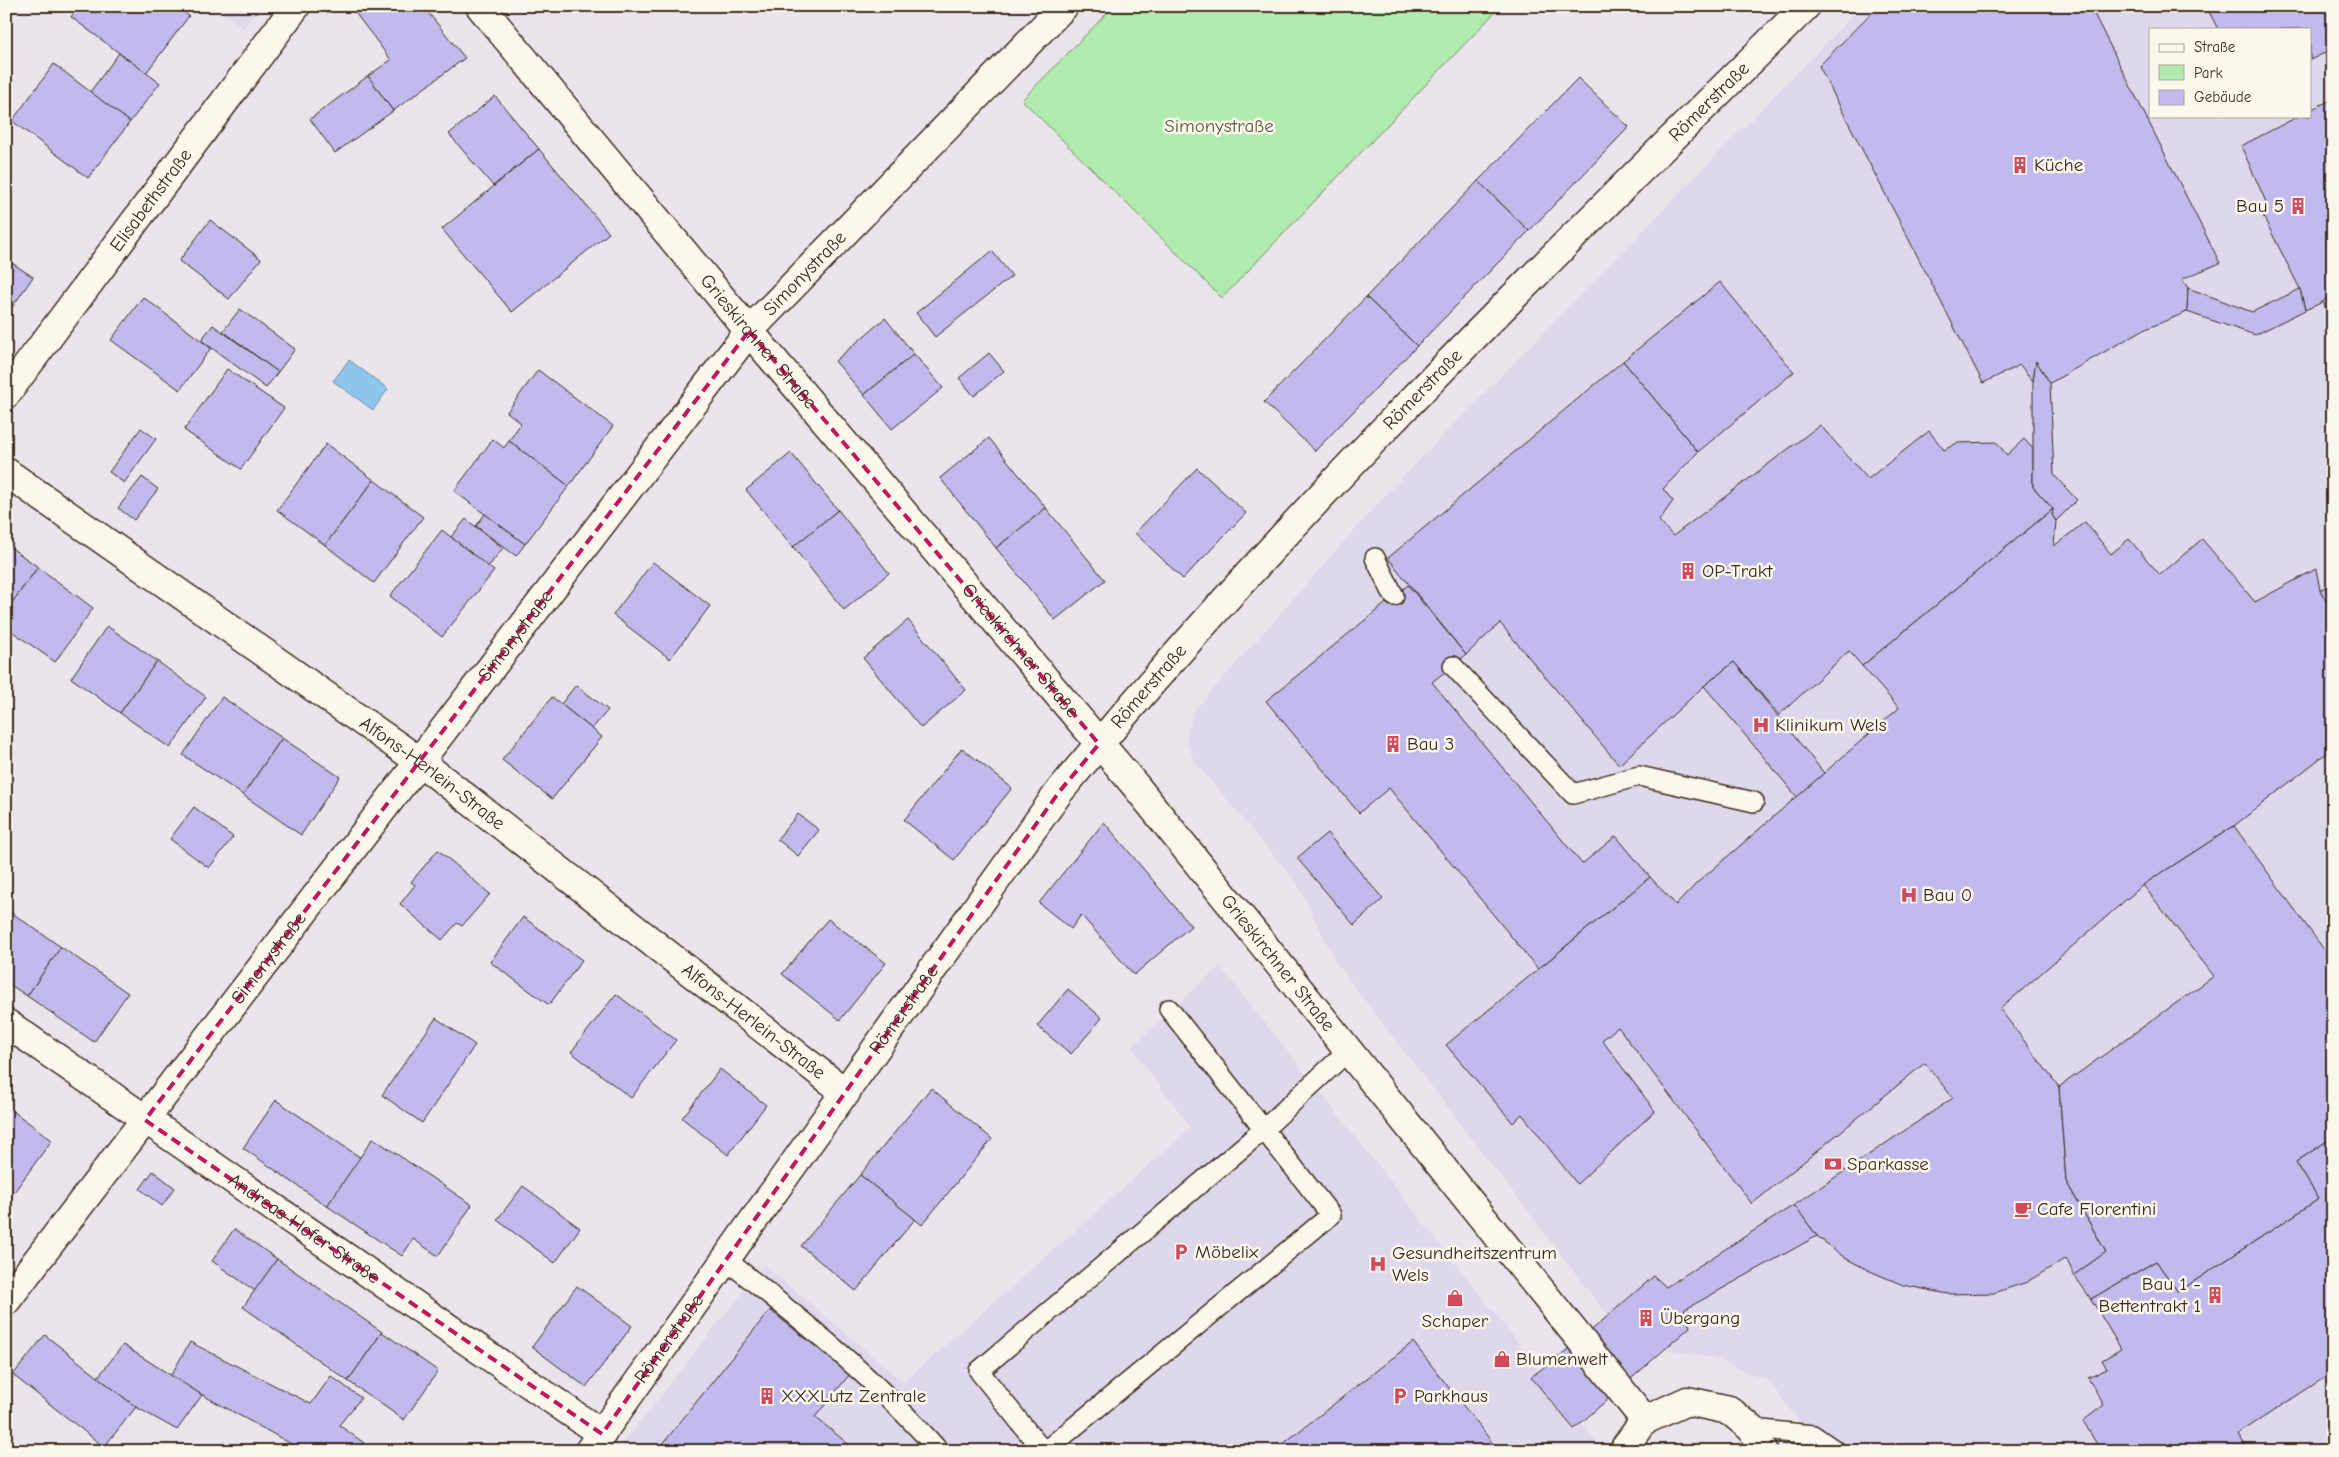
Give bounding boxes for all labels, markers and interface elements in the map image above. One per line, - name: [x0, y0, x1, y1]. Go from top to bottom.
- legend: [2149, 28, 2312, 118]
- text: Straße: [2194, 38, 2236, 56]
- street label: Römerstraße: [1664, 57, 1754, 146]
- text: Park: [2194, 64, 2223, 82]
- text: Gebäude: [2194, 88, 2252, 106]
- park label: Simonystraße: [1164, 115, 1274, 137]
- street label: Elisabethstraße: [105, 144, 196, 256]
- place label: Küche: [2034, 154, 2083, 176]
- building icon: Küche: [2010, 155, 2030, 175]
- place label: Bau 5: [2236, 195, 2284, 217]
- building icon: Bau 5: [2288, 196, 2308, 216]
- street label: Simonystraße: [759, 226, 851, 320]
- street label: Grieskirchner Straße: [696, 270, 821, 413]
- street label: Römerstraße: [1379, 345, 1467, 434]
- place label: OP-Trakt: [1702, 560, 1773, 582]
- building icon: OP-Trakt: [1678, 561, 1698, 581]
- street label: Grieskirchner Straße: [957, 579, 1084, 722]
- street label: Simonystraße: [474, 586, 558, 686]
- street label: Römerstraße: [1106, 640, 1191, 733]
- street label: Alfons-Herlein-Straße: [355, 712, 509, 835]
- place label: Klinikum Wels: [1775, 714, 1887, 736]
- hospital icon: Klinikum Wels: [1751, 715, 1771, 735]
- place label: Bau 3: [1407, 733, 1454, 755]
- building icon: Bau 3: [1383, 734, 1403, 754]
- place label: Bau 0: [1923, 884, 1972, 906]
- hospital icon: Bau 0: [1899, 885, 1919, 905]
- street label: Grieskirchner Straße: [1216, 890, 1339, 1036]
- street label: Simonystraße: [227, 908, 311, 1008]
- street label: Alfons-Herlein-Straße: [678, 959, 830, 1084]
- street label: Römerstraße: [865, 961, 943, 1058]
- place label: Sparkasse: [1847, 1153, 1929, 1175]
- bank icon: Sparkasse: [1823, 1154, 1843, 1174]
- street label: Andreas-Hofer-Straße: [224, 1169, 384, 1288]
- place label: Cafe Florentini: [2037, 1198, 2156, 1220]
- cafe icon: Cafe Florentini: [2013, 1199, 2033, 1219]
- place label: Möbelix: [1195, 1241, 1259, 1263]
- parking icon: Möbelix: [1171, 1242, 1191, 1262]
- place label: Gesundheitszentrum Wels: [1392, 1242, 1557, 1286]
- hospital icon: Gesundheitszentrum Wels: [1368, 1254, 1388, 1274]
- place label: Bau 1 - Bettentrakt 1: [2098, 1273, 2201, 1317]
- building icon: Bau 1 - Bettentrakt 1: [2205, 1285, 2225, 1305]
- shop icon: Schaper: [1445, 1288, 1465, 1308]
- street label: Römerstraße: [630, 1290, 708, 1387]
- place label: Übergang: [1660, 1307, 1740, 1329]
- building icon: Übergang: [1636, 1308, 1656, 1328]
- place label: Schaper: [1422, 1310, 1489, 1332]
- place label: Blumenwelt: [1516, 1348, 1608, 1370]
- shop icon: Blumenwelt: [1492, 1349, 1512, 1369]
- place label: XXXLutz Zentrale: [781, 1385, 926, 1407]
- place label: Parkhaus: [1414, 1385, 1488, 1407]
- building icon: XXXLutz Zentrale: [757, 1386, 777, 1406]
- parking icon: Parkhaus: [1390, 1386, 1410, 1406]

